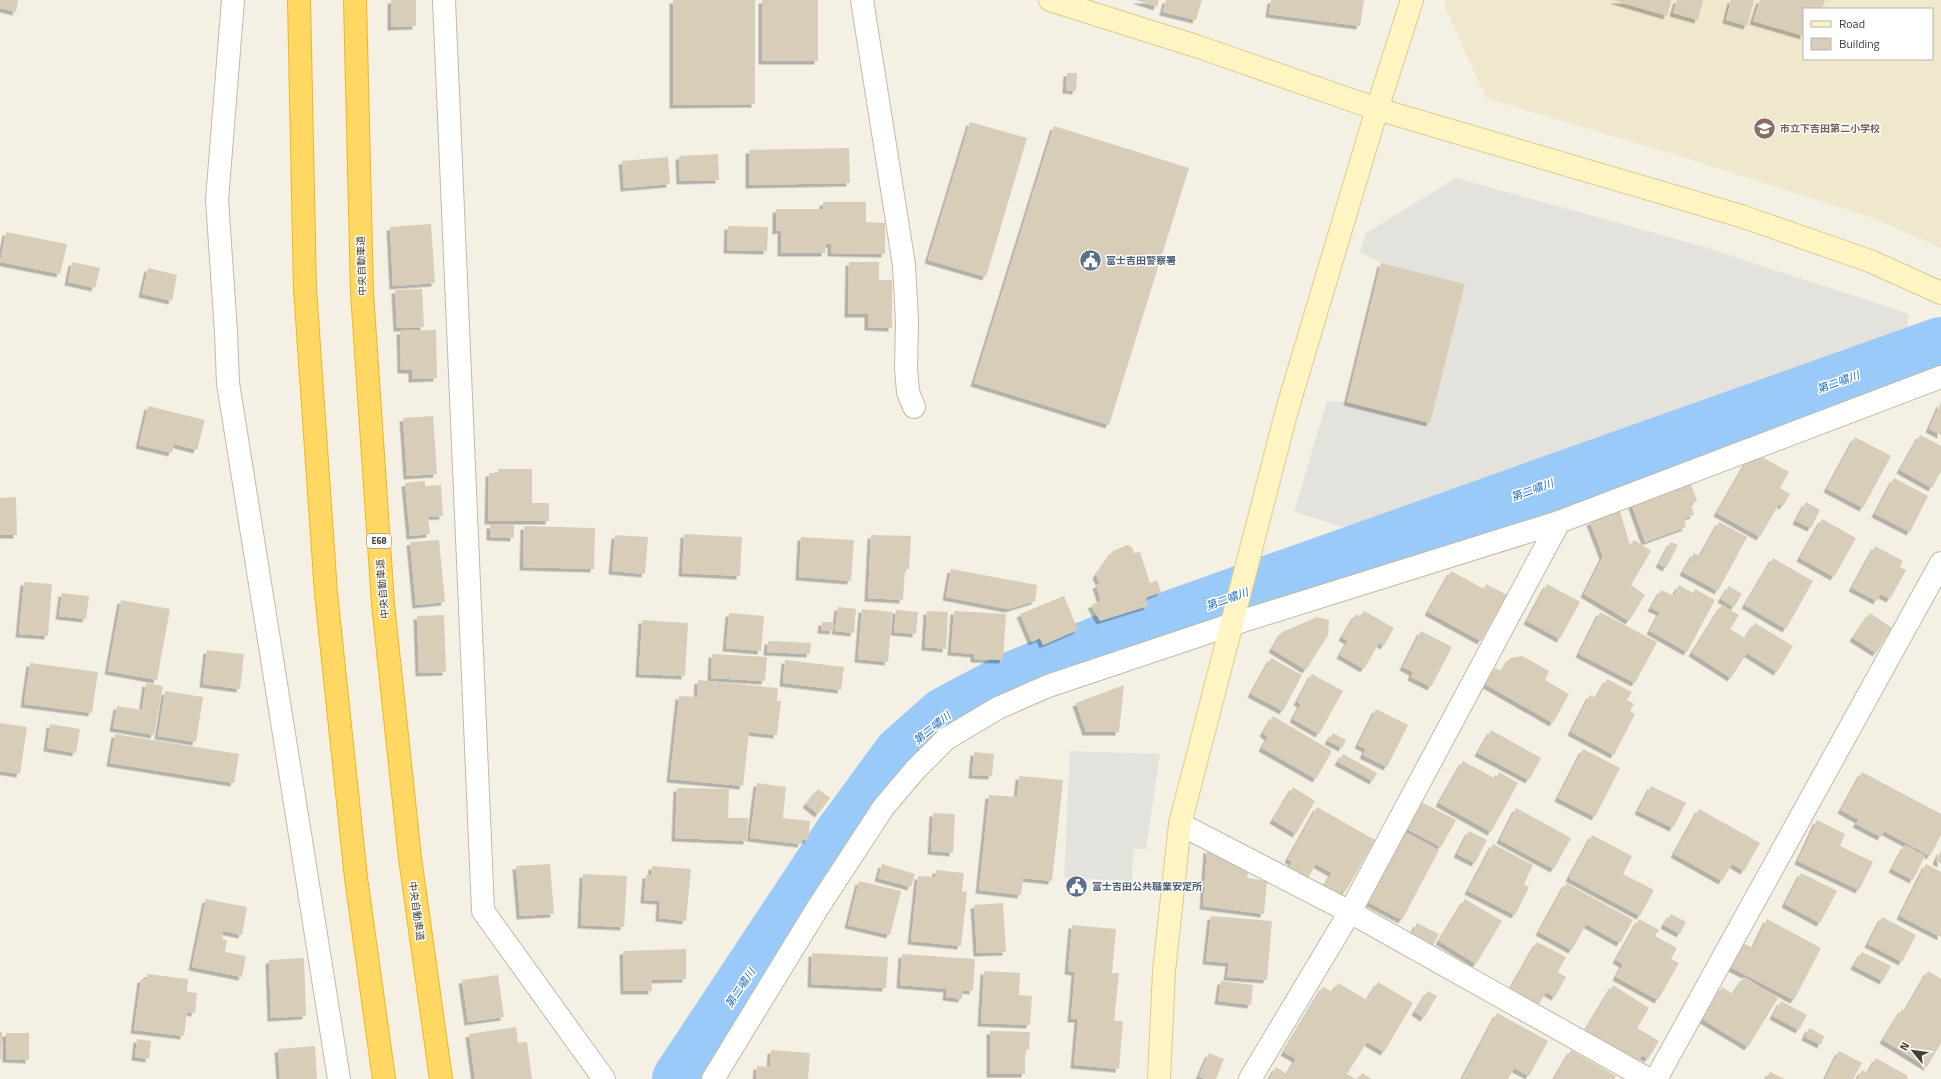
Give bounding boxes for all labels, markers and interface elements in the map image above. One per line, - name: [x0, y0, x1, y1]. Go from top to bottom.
- legend: [1803, 8, 1933, 60]
- text: Road: [1839, 14, 1865, 33]
- text: Building: [1839, 34, 1880, 53]
- school or university icon: 市立下吉田第二小学校: [1751, 115, 1777, 141]
- place label: 市立下吉田第二小学校: [1780, 121, 1880, 136]
- street label: 中央自動車道: [353, 236, 370, 296]
- public building icon: 富士吉田警察署: [1078, 247, 1104, 273]
- place label: 富士吉田警察署: [1106, 253, 1176, 268]
- water label: 第二嘯川: [1815, 367, 1862, 397]
- water label: 第二嘯川: [1509, 475, 1556, 505]
- road number: E68: [367, 534, 391, 548]
- street label: 中央自動車道: [372, 558, 393, 619]
- water label: 第二嘯川: [1204, 584, 1251, 614]
- water label: 第二嘯川: [910, 707, 955, 748]
- public building icon: 富士吉田公共職業安定所: [1063, 873, 1089, 899]
- place label: 富士吉田公共職業安定所: [1092, 879, 1202, 894]
- street label: 中央自動車道: [405, 880, 428, 942]
- water label: 第二嘯川: [721, 964, 759, 1011]
- north arrow: [1893, 1031, 1933, 1071]
- text: N: [1895, 1039, 1913, 1053]

